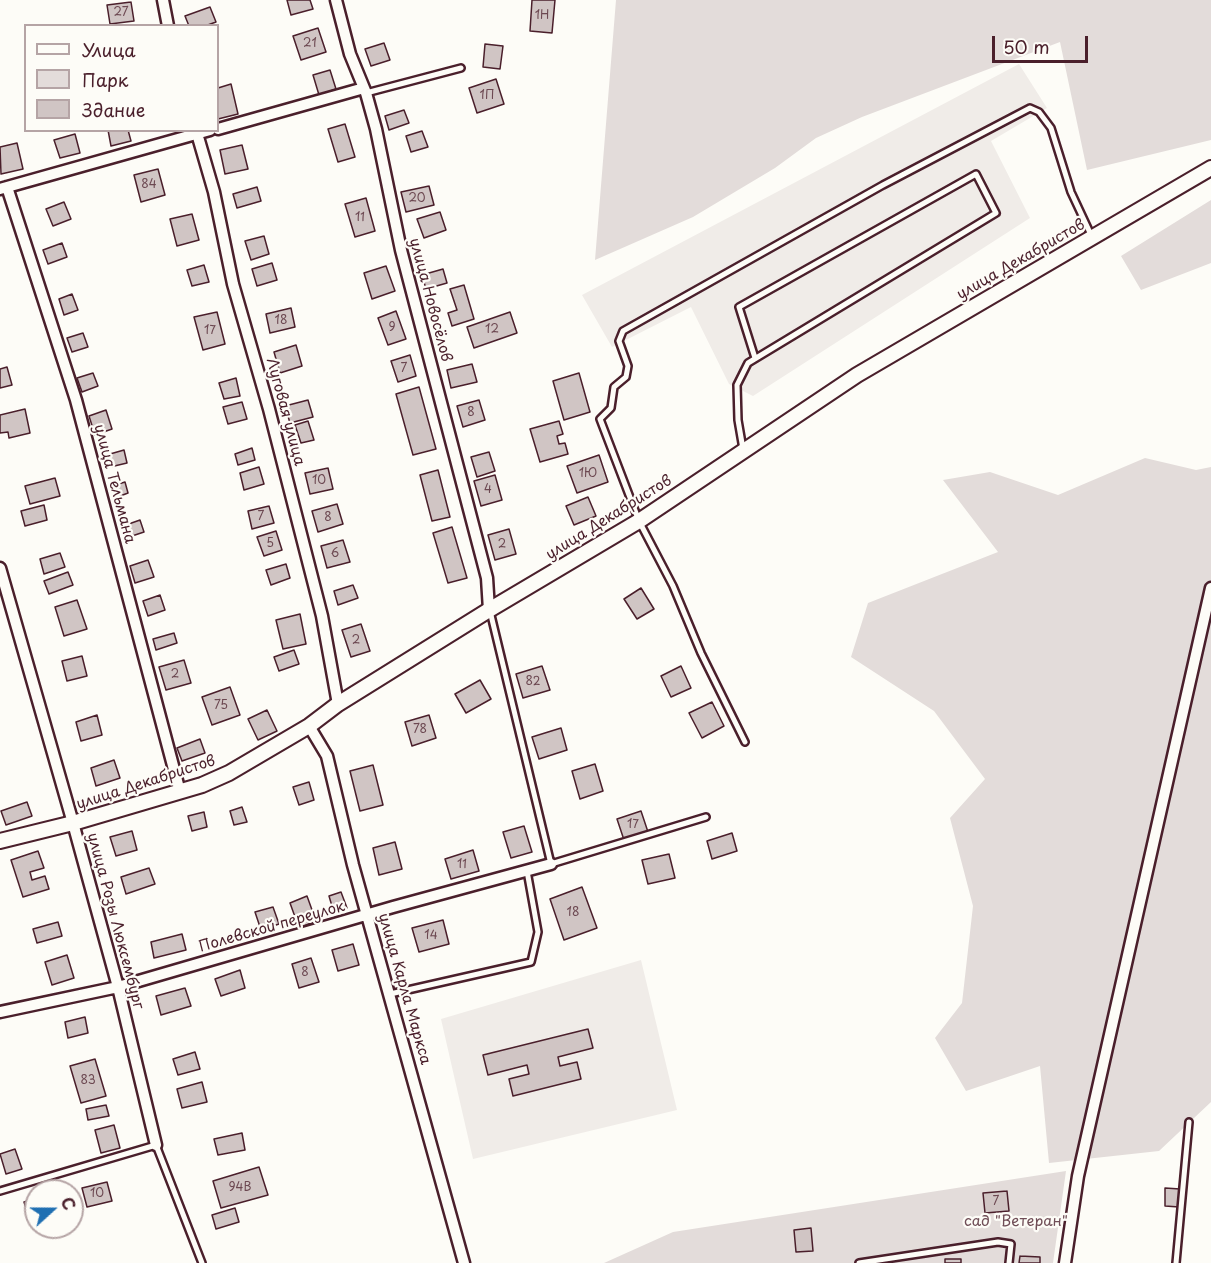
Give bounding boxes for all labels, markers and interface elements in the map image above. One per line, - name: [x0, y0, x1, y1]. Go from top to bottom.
- house number: 27: [114, 6, 128, 20]
- house number: 1Н: [535, 9, 549, 23]
- legend: [24, 24, 219, 132]
- scale bar: [995, 24, 1091, 62]
- text: 50 m: [1003, 33, 1050, 60]
- text: Улица: [82, 36, 136, 63]
- house number: 21: [303, 37, 317, 51]
- text: Парк: [82, 66, 128, 93]
- house number: 1П: [480, 89, 494, 103]
- text: Здание: [82, 96, 145, 123]
- house number: 84: [141, 178, 157, 192]
- house number: 20: [408, 192, 426, 206]
- house number: 11: [355, 211, 365, 225]
- street label: улица Декабристов: [954, 216, 1088, 304]
- street label: улица Новосёлов: [405, 236, 455, 364]
- house number: 18: [275, 314, 287, 328]
- house number: 9: [388, 321, 396, 335]
- house number: 12: [485, 323, 499, 337]
- house number: 17: [204, 324, 216, 338]
- street label: Луговая улица: [262, 356, 308, 468]
- house number: 7: [401, 362, 407, 376]
- house number: 8: [467, 406, 475, 420]
- street label: улица Тельмана: [89, 422, 139, 546]
- house number: 1Ю: [579, 467, 597, 481]
- street label: улица Декабристов: [543, 472, 675, 564]
- house number: 10: [312, 474, 326, 488]
- house number: 4: [484, 483, 492, 497]
- house number: 7: [258, 510, 264, 524]
- house number: 8: [324, 511, 332, 525]
- house number: 5: [266, 537, 274, 551]
- house number: 2: [498, 538, 506, 552]
- house number: 6: [331, 547, 339, 561]
- house number: 2: [352, 634, 360, 648]
- house number: 2: [171, 668, 179, 682]
- house number: 82: [526, 675, 540, 689]
- house number: 75: [214, 699, 228, 713]
- house number: 78: [413, 723, 427, 737]
- street label: улица Декабристов: [74, 752, 218, 814]
- house number: 17: [627, 818, 639, 832]
- street label: улица Розы Люксембург: [83, 831, 147, 1011]
- house number: 11: [457, 858, 467, 872]
- street label: Полевской переулок: [197, 898, 347, 956]
- house number: 18: [567, 906, 579, 920]
- street label: улица Карла Маркса: [374, 911, 434, 1067]
- house number: 14: [424, 929, 438, 943]
- house number: 8: [301, 966, 309, 980]
- house number: 83: [80, 1074, 96, 1088]
- north arrow: [24, 1179, 84, 1239]
- house number: 94В: [229, 1181, 251, 1195]
- house number: 10: [90, 1187, 104, 1201]
- text: С: [56, 1193, 82, 1213]
- house number: 7: [993, 1195, 999, 1209]
- park label: сад "Ветеран": [964, 1213, 1068, 1231]

